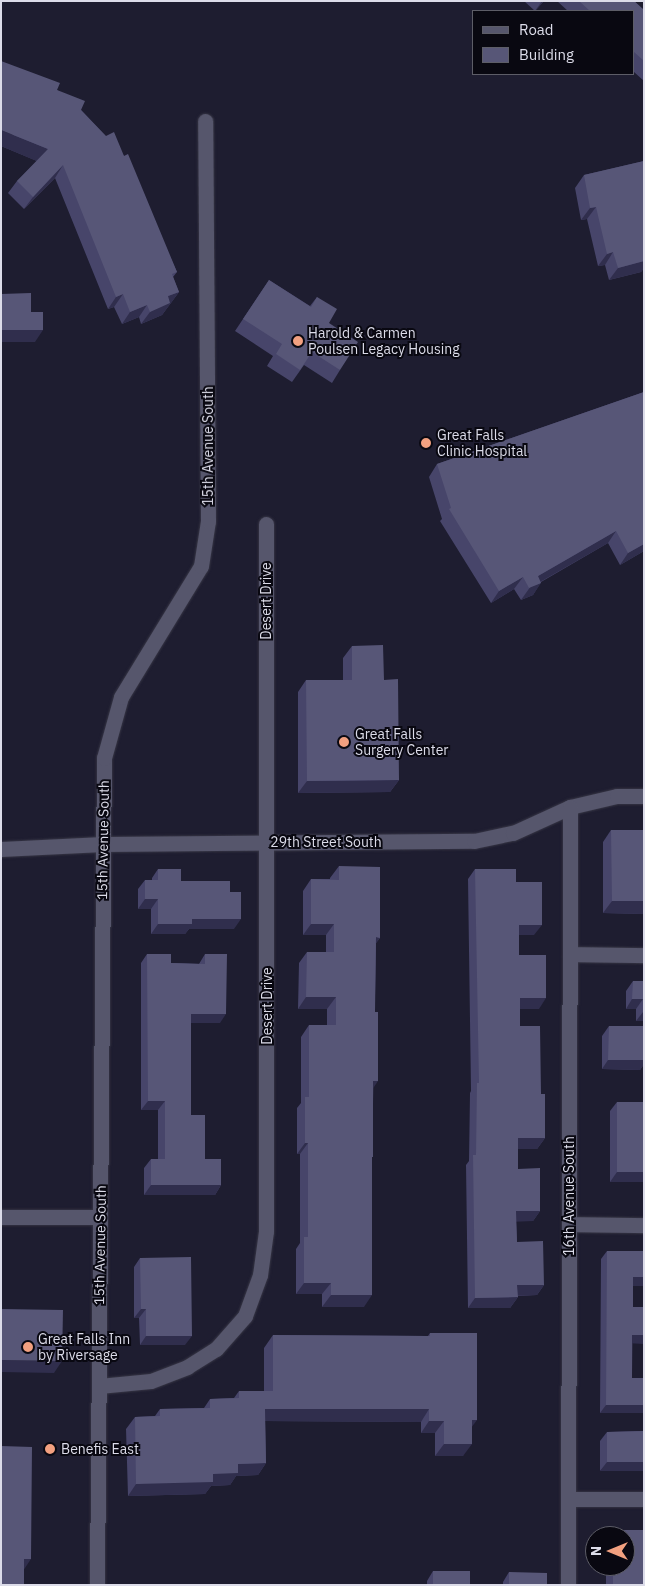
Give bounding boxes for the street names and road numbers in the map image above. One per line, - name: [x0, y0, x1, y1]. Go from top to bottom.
- street label: 15th Avenue South: [200, 386, 216, 506]
- street label: Desert Drive: [258, 562, 274, 640]
- street label: 15th Avenue South: [94, 780, 112, 900]
- street label: 29th Street South: [270, 834, 382, 850]
- street label: Desert Drive: [259, 967, 275, 1045]
- street label: 16th Avenue South: [561, 1136, 577, 1256]
- street label: 15th Avenue South: [91, 1185, 109, 1305]

